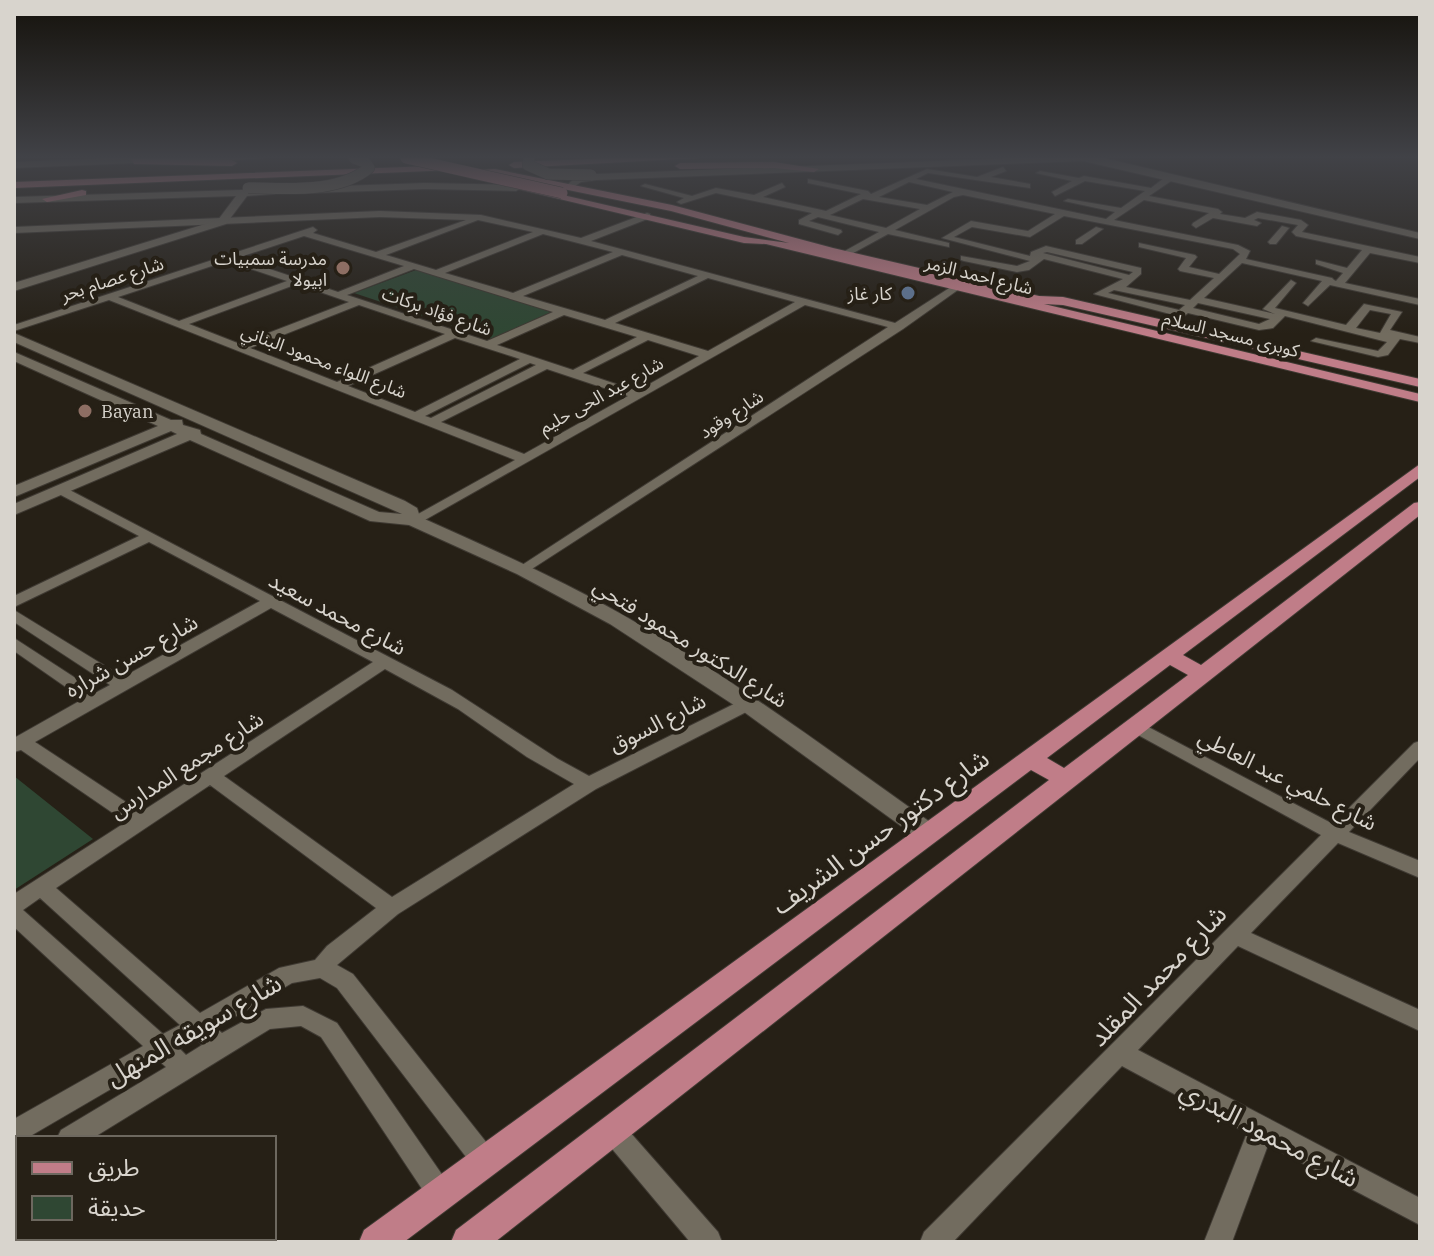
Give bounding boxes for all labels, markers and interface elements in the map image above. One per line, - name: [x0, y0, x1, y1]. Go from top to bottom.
- place label: مدرسة سمبيات ابيولا: [214, 247, 327, 291]
- street label: شارع احمد الزمر: [921, 250, 1035, 302]
- street label: شارع عصام بحر: [57, 252, 167, 310]
- marker: مدرسة سمبيات ابيولا: [334, 259, 352, 277]
- street label: شارع فؤاد بركات: [378, 281, 495, 343]
- place label: كار غاز: [847, 282, 893, 305]
- marker: كار غاز: [899, 284, 917, 302]
- street label: كوبرى مسجد السلام: [1160, 306, 1302, 365]
- street label: شارع اللواء محمود البناني: [237, 319, 410, 406]
- street label: شارع عبد الحى حليم: [535, 351, 669, 441]
- street label: شارع وقود: [694, 385, 769, 446]
- place label: Bayan: [101, 400, 153, 423]
- marker: Bayan: [76, 402, 94, 420]
- street label: شارع محمد سعيد: [263, 565, 412, 664]
- street label: شارع الدكتور محمود فتحي: [587, 570, 794, 716]
- street label: شارع حسن شراره: [59, 607, 204, 706]
- street label: شارع السوق: [604, 685, 712, 761]
- street label: شارع مجمع المدارس: [104, 703, 270, 827]
- street label: شارع حلمي عبد العاطي: [1192, 721, 1382, 839]
- street label: شارع دكتور حسن الشريف: [765, 741, 997, 924]
- street label: شارع محمد المقلد: [1081, 897, 1235, 1055]
- street label: شارع سويقه المنهل: [99, 965, 289, 1096]
- street label: شارع محمود البدري: [1173, 1072, 1365, 1198]
- legend: [16, 1136, 276, 1240]
- text: طريق: [88, 1151, 140, 1183]
- text: حديقة: [88, 1191, 146, 1223]

